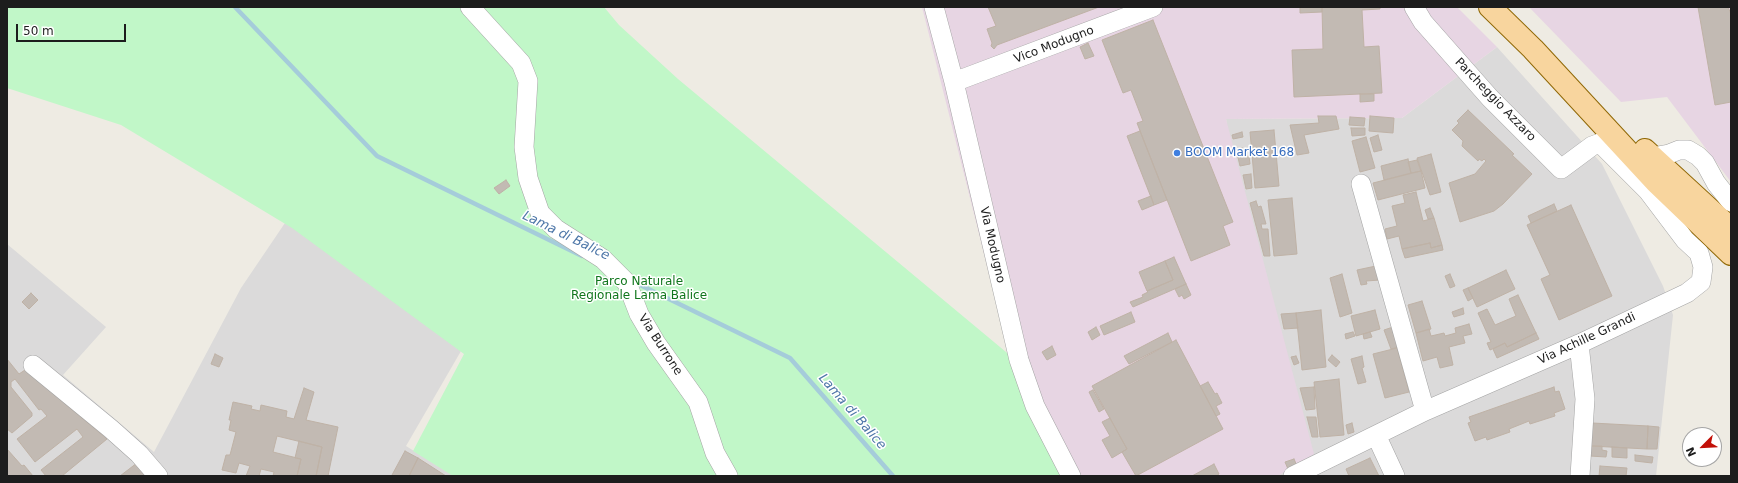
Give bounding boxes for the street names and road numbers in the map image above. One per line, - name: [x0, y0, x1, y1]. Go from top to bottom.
- street label: Vico Modugno: [1012, 23, 1096, 67]
- street label: Parcheggio Azzaro: [1452, 55, 1538, 145]
- street label: Via Modugno: [976, 205, 1008, 285]
- street label: Via Achille Grandi: [1536, 310, 1638, 368]
- street label: Via Burrone: [635, 312, 685, 378]

